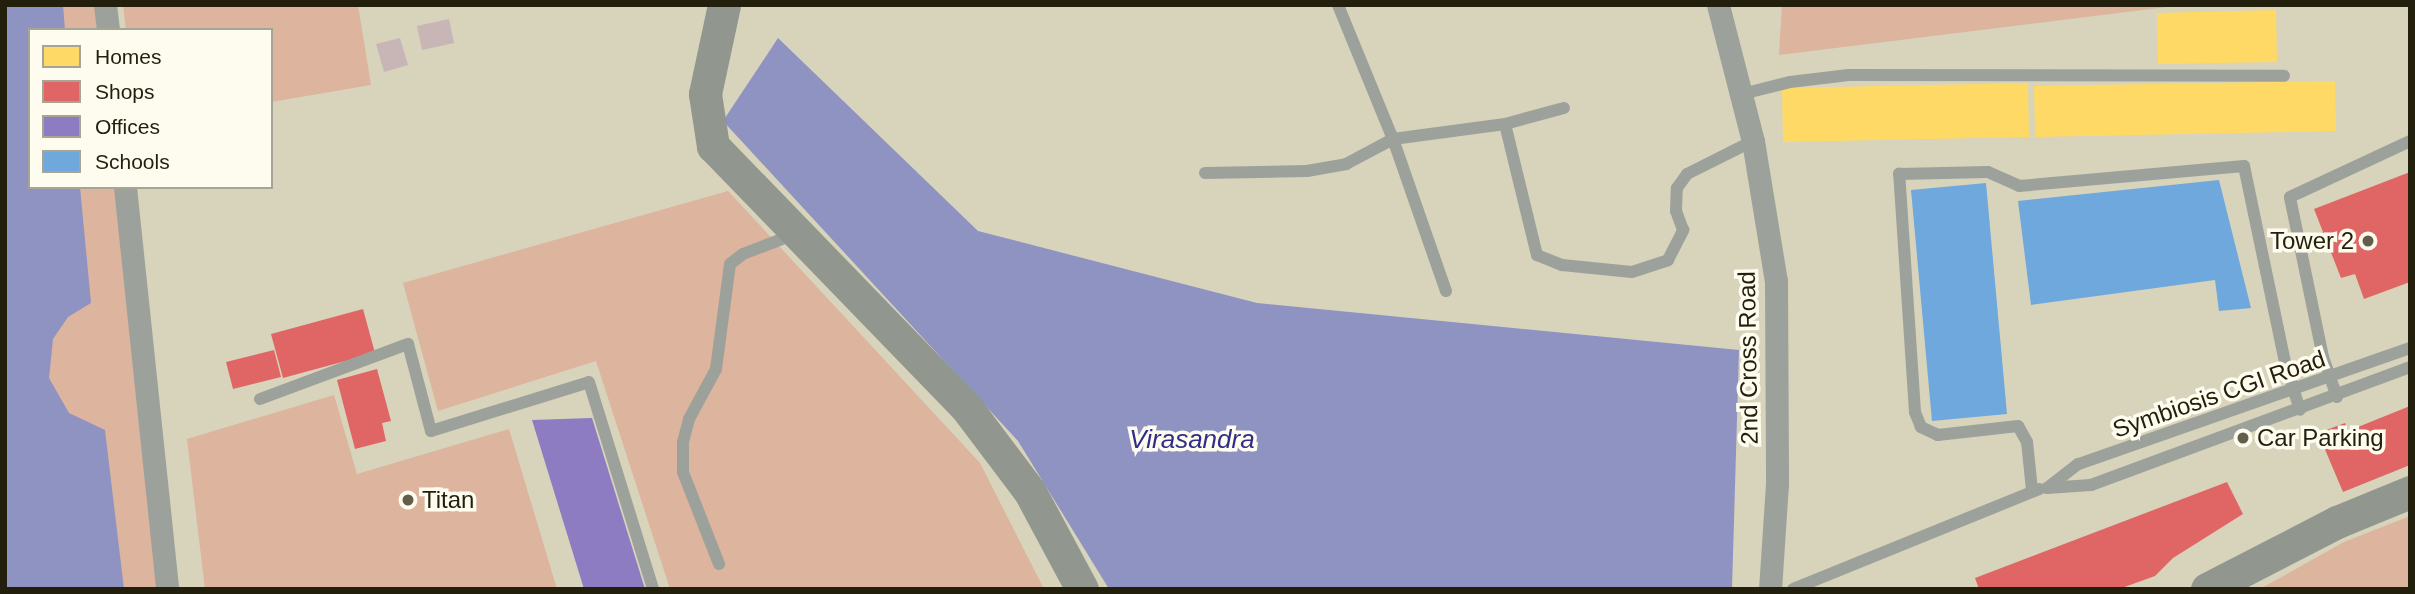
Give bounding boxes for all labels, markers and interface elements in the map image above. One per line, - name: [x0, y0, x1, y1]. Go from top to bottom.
- legend: [28, 28, 273, 189]
- text: Homes: [95, 45, 162, 68]
- text: Shops: [95, 80, 155, 103]
- text: Offices: [95, 115, 160, 138]
- text: Schools: [95, 150, 170, 173]
- place label: Tower 2: [2270, 227, 2354, 255]
- marker: Tower 2: [2360, 233, 2376, 249]
- street label: 2nd Cross Road: [1732, 271, 1764, 445]
- street label: Symbiosis CGI Road: [2109, 344, 2329, 444]
- water label: Virasandra: [1129, 424, 1255, 456]
- place label: Car Parking: [2257, 424, 2384, 452]
- marker: Car Parking: [2235, 430, 2251, 446]
- place label: Titan: [422, 486, 474, 514]
- marker: Titan: [400, 492, 416, 508]

